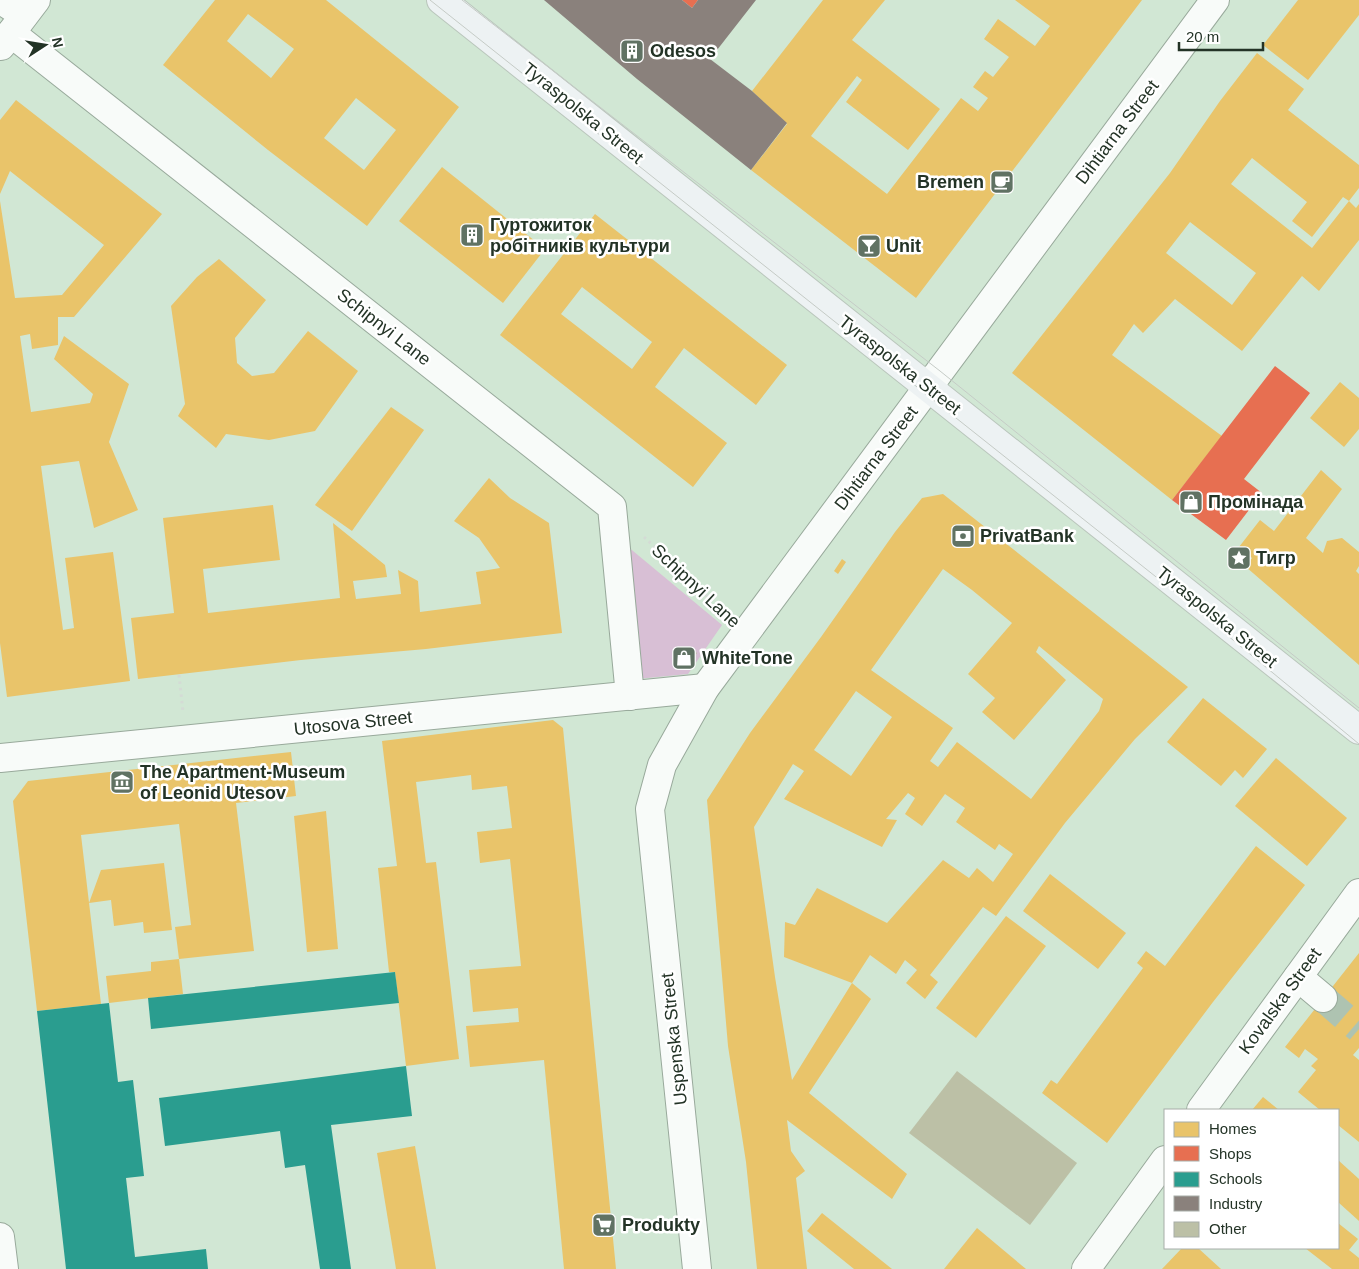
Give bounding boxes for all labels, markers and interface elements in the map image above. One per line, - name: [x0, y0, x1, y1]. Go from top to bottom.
- north arrow: [20, 20, 70, 70]
- scale bar: [1179, 20, 1263, 52]
- text: 20 m: [1186, 28, 1219, 45]
- text: N: [49, 36, 67, 49]
- building icon: Odesos: [619, 38, 645, 64]
- place label: Odesos: [650, 41, 716, 61]
- street label: Tyraspolska Street: [519, 58, 647, 168]
- street label: Dihtiarna Street: [1071, 76, 1163, 188]
- cafe icon: Bremen: [989, 169, 1015, 195]
- place label: Bremen: [917, 172, 984, 192]
- place label: Гуртожиток робітників культури: [490, 215, 670, 256]
- building icon: Гуртожиток робітників культури: [459, 222, 485, 248]
- bar icon: Unit: [856, 233, 882, 259]
- place label: Unit: [886, 236, 921, 256]
- street label: Schipnyi Lane: [333, 284, 435, 370]
- street label: Tyraspolska Street: [835, 311, 965, 419]
- street label: Dihtiarna Street: [830, 402, 922, 514]
- shop icon: Промінада: [1178, 489, 1204, 515]
- place label: Промінада: [1208, 492, 1304, 512]
- bank icon: PrivatBank: [950, 523, 976, 549]
- place label: PrivatBank: [980, 526, 1075, 546]
- street label: Schipnyi Lane: [648, 540, 744, 632]
- place icon: Тигр: [1226, 545, 1252, 571]
- place label: Тигр: [1256, 548, 1296, 568]
- street label: Tyraspolska Street: [1153, 562, 1281, 672]
- shop icon: WhiteTone: [671, 645, 697, 671]
- place label: WhiteTone: [702, 648, 793, 668]
- street label: Utosova Street: [293, 707, 413, 739]
- place label: The Apartment-Museum of Leonid Utesov: [140, 762, 345, 803]
- museum icon: The Apartment-Museum of Leonid Utesov: [109, 769, 135, 795]
- street label: Kovalska Street: [1235, 944, 1325, 1058]
- street label: Uspenska Street: [657, 972, 691, 1106]
- legend: [1164, 1109, 1339, 1249]
- text: Homes: [1209, 1120, 1257, 1137]
- text: Shops: [1209, 1145, 1252, 1162]
- text: Schools: [1209, 1170, 1262, 1187]
- text: Industry: [1209, 1195, 1263, 1212]
- supermarket icon: Produkty: [591, 1212, 617, 1238]
- place label: Produkty: [622, 1215, 700, 1235]
- text: Other: [1209, 1220, 1247, 1237]

